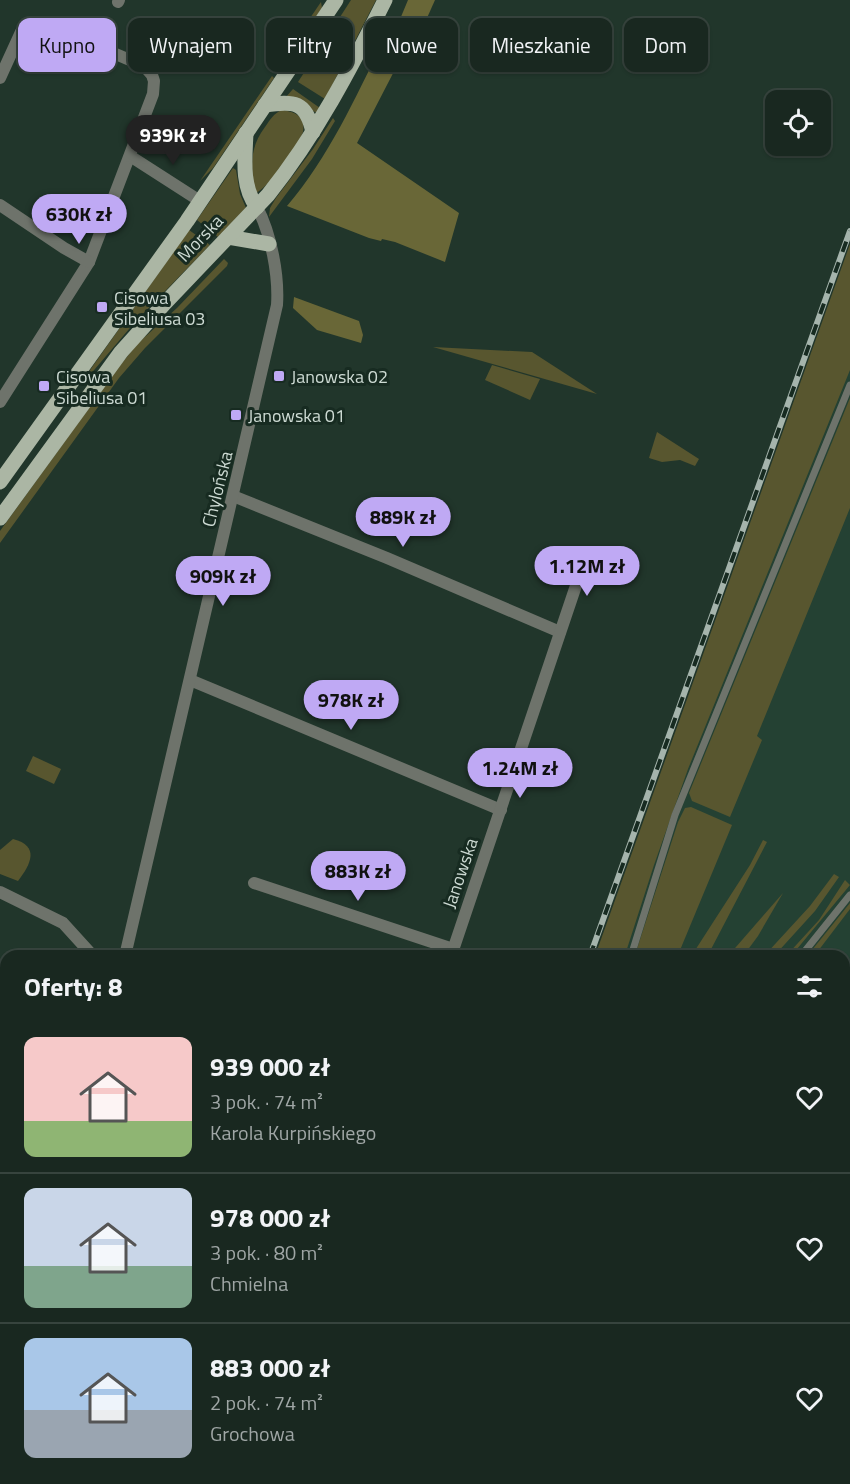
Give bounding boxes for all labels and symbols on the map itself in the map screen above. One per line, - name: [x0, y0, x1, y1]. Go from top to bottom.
- pin: 939K zł: [118, 115, 228, 166]
- pin: 630K zł: [24, 194, 134, 245]
- street label: Morska: [171, 208, 229, 268]
- place label: Cisowa Sibeliusa 03: [114, 284, 205, 332]
- marker: Cisowa Sibeliusa 03: [95, 300, 109, 314]
- place label: Cisowa Sibeliusa 01: [56, 363, 147, 411]
- place label: Janowska 02: [291, 363, 388, 390]
- marker: Janowska 02: [272, 369, 286, 383]
- marker: Cisowa Sibeliusa 01: [37, 379, 51, 393]
- place label: Janowska 01: [248, 402, 345, 429]
- marker: Janowska 01: [229, 408, 243, 422]
- street label: Chylońska: [195, 448, 239, 530]
- pin: 889K zł: [348, 497, 458, 548]
- pin: 1.12M zł: [525, 546, 649, 597]
- pin: 909K zł: [168, 556, 278, 607]
- pin: 978K zł: [296, 680, 406, 731]
- pin: 1.24M zł: [458, 748, 582, 799]
- street label: Janowska: [435, 834, 485, 912]
- pin: 883K zł: [303, 851, 413, 902]

